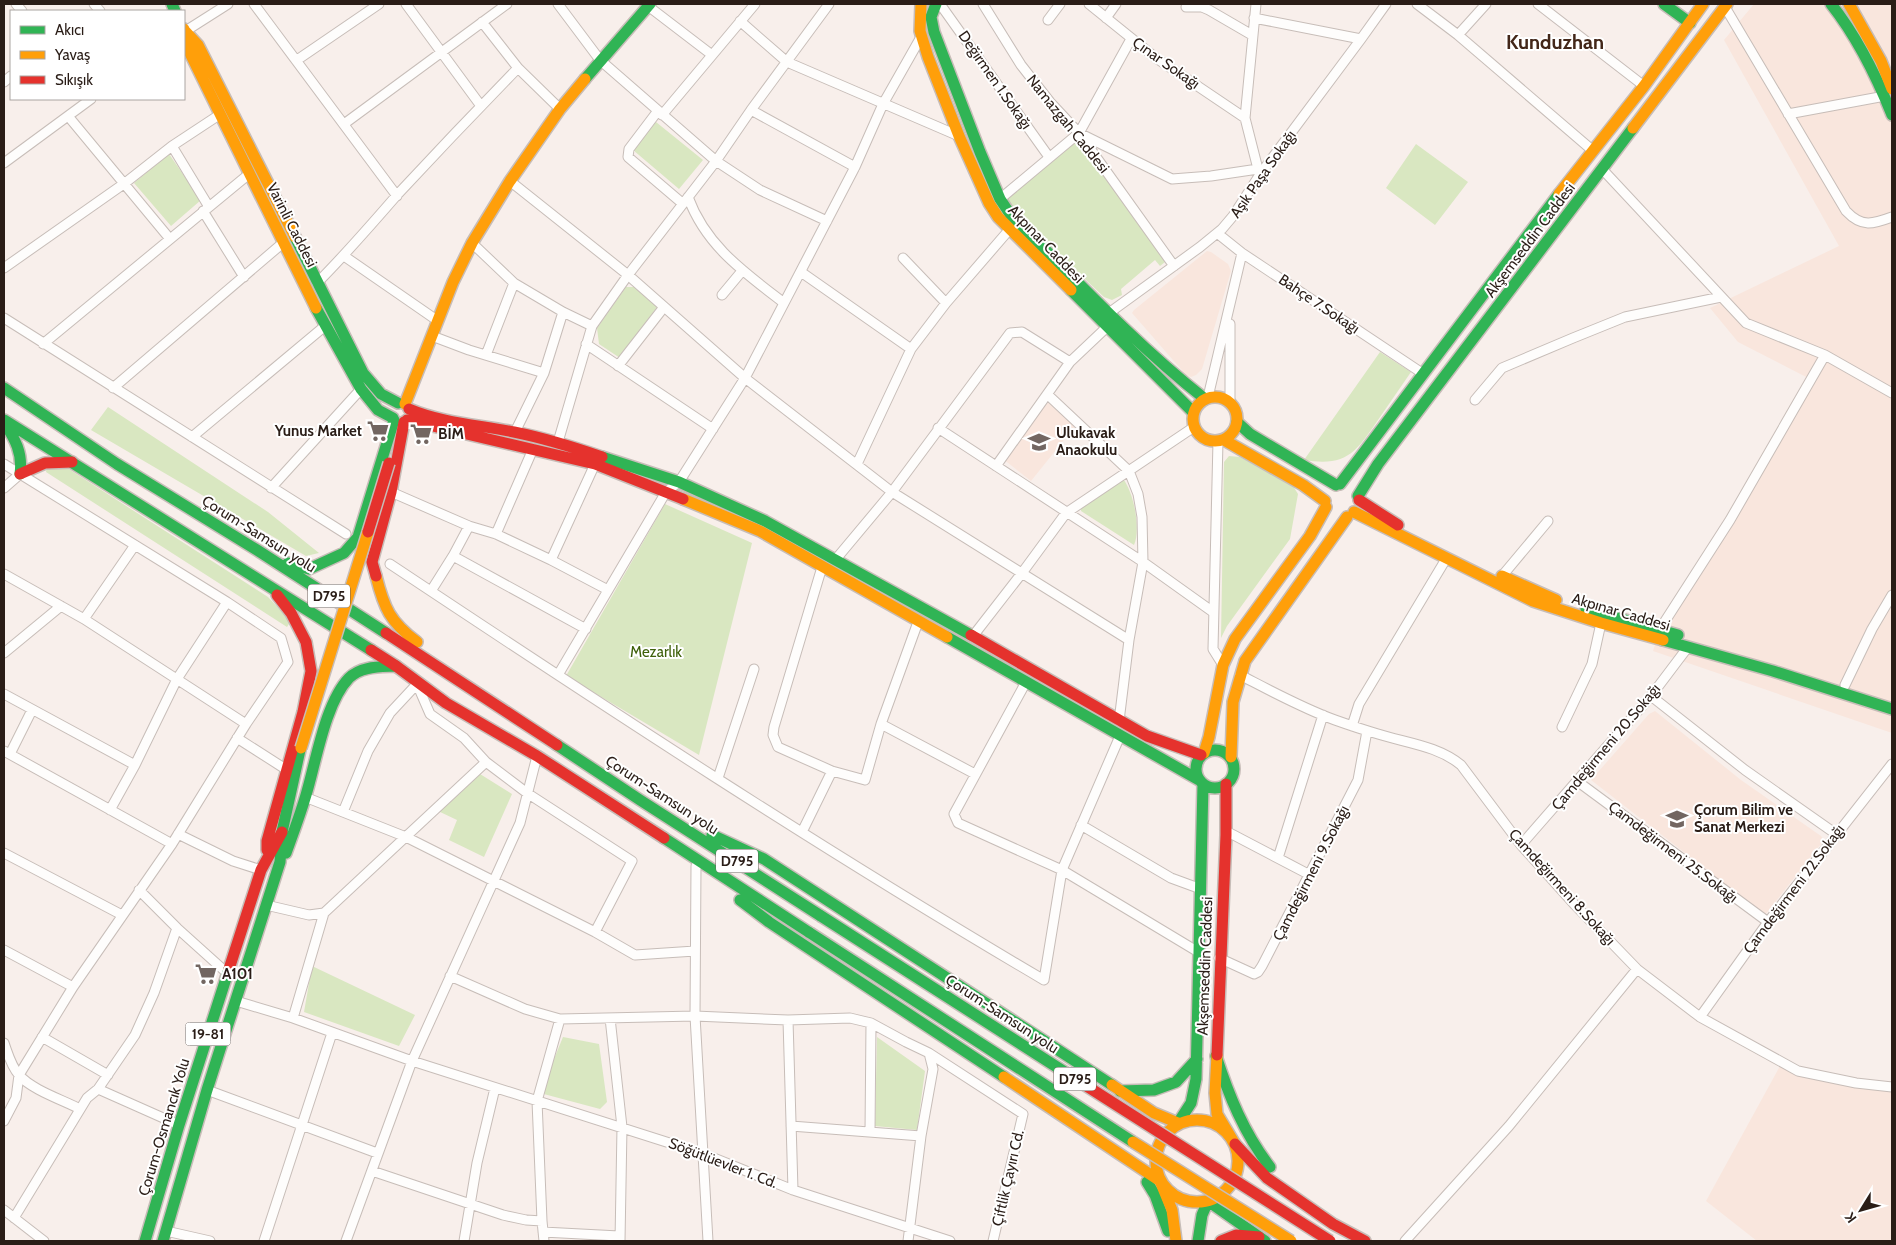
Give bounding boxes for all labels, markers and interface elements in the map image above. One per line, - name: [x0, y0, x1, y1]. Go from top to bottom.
- legend: [10, 10, 185, 100]
- text: Akıcı: [55, 21, 84, 39]
- street label: Değirmen 1.Sokağı: [954, 27, 1036, 133]
- district label: Kunduzhan: [1506, 30, 1604, 54]
- street label: Çınar Sokağı: [1129, 33, 1203, 93]
- text: Yavaş: [54, 46, 90, 64]
- text: Sıkışık: [55, 71, 93, 89]
- street label: Namazgah Caddesi: [1023, 71, 1113, 177]
- street label: Aşık Paşa Sokağı: [1226, 127, 1300, 221]
- street label: Akşemseddin Caddesi: [1481, 179, 1579, 301]
- street label: Varinli Caddesi: [263, 180, 321, 270]
- street label: Akpınar Caddesi: [1004, 201, 1088, 287]
- street label: Bahçe 7.Sokağı: [1275, 270, 1363, 338]
- supermarket icon: Yunus Market: [365, 418, 391, 444]
- supermarket icon: BİM: [408, 421, 434, 447]
- place label: Yunus Market: [274, 422, 362, 440]
- place label: Ulukavak Anaokulu: [1056, 424, 1117, 459]
- place label: BİM: [438, 425, 464, 443]
- school or university icon: Ulukavak Anaokulu: [1026, 429, 1052, 455]
- street label: Çorum-Samsun yolu: [199, 492, 319, 576]
- road number: D795: [308, 584, 350, 608]
- street label: Akpınar Caddesi: [1570, 589, 1672, 635]
- park label: Mezarlık: [630, 643, 682, 661]
- street label: Çamdeğirmeni 20.Sokağı: [1548, 680, 1664, 814]
- street label: Çorum-Samsun yolu: [602, 752, 722, 838]
- street label: Çamdeğirmeni 25.Sokağı: [1605, 797, 1741, 907]
- place label: Çorum Bilim ve Sanat Merkezi: [1694, 801, 1793, 836]
- street label: Çamdeğirmeni 9.Sokağı: [1269, 802, 1353, 944]
- school or university icon: Çorum Bilim ve Sanat Merkezi: [1664, 806, 1690, 832]
- street label: Çamdeğirmeni 22.Sokağı: [1740, 821, 1848, 957]
- street label: Çamdeğirmeni 8.Sokağı: [1505, 825, 1619, 949]
- road number: D795: [716, 849, 758, 872]
- street label: Akşemseddin Caddesi: [1194, 896, 1216, 1036]
- supermarket icon: A101: [193, 961, 219, 987]
- place label: A101: [222, 965, 253, 983]
- street label: Çorum-Samsun yolu: [942, 971, 1062, 1057]
- road number: 19-81: [186, 1022, 230, 1046]
- street label: Çorum-Osmancık Yolu: [135, 1056, 193, 1198]
- road number: D795: [1054, 1068, 1096, 1090]
- street label: Çiftlik Çayırı Cd.: [988, 1128, 1028, 1228]
- street label: Söğütlüevler 1. Cd.: [666, 1134, 780, 1192]
- north arrow: [1836, 1185, 1886, 1235]
- text: K: [1841, 1209, 1860, 1227]

